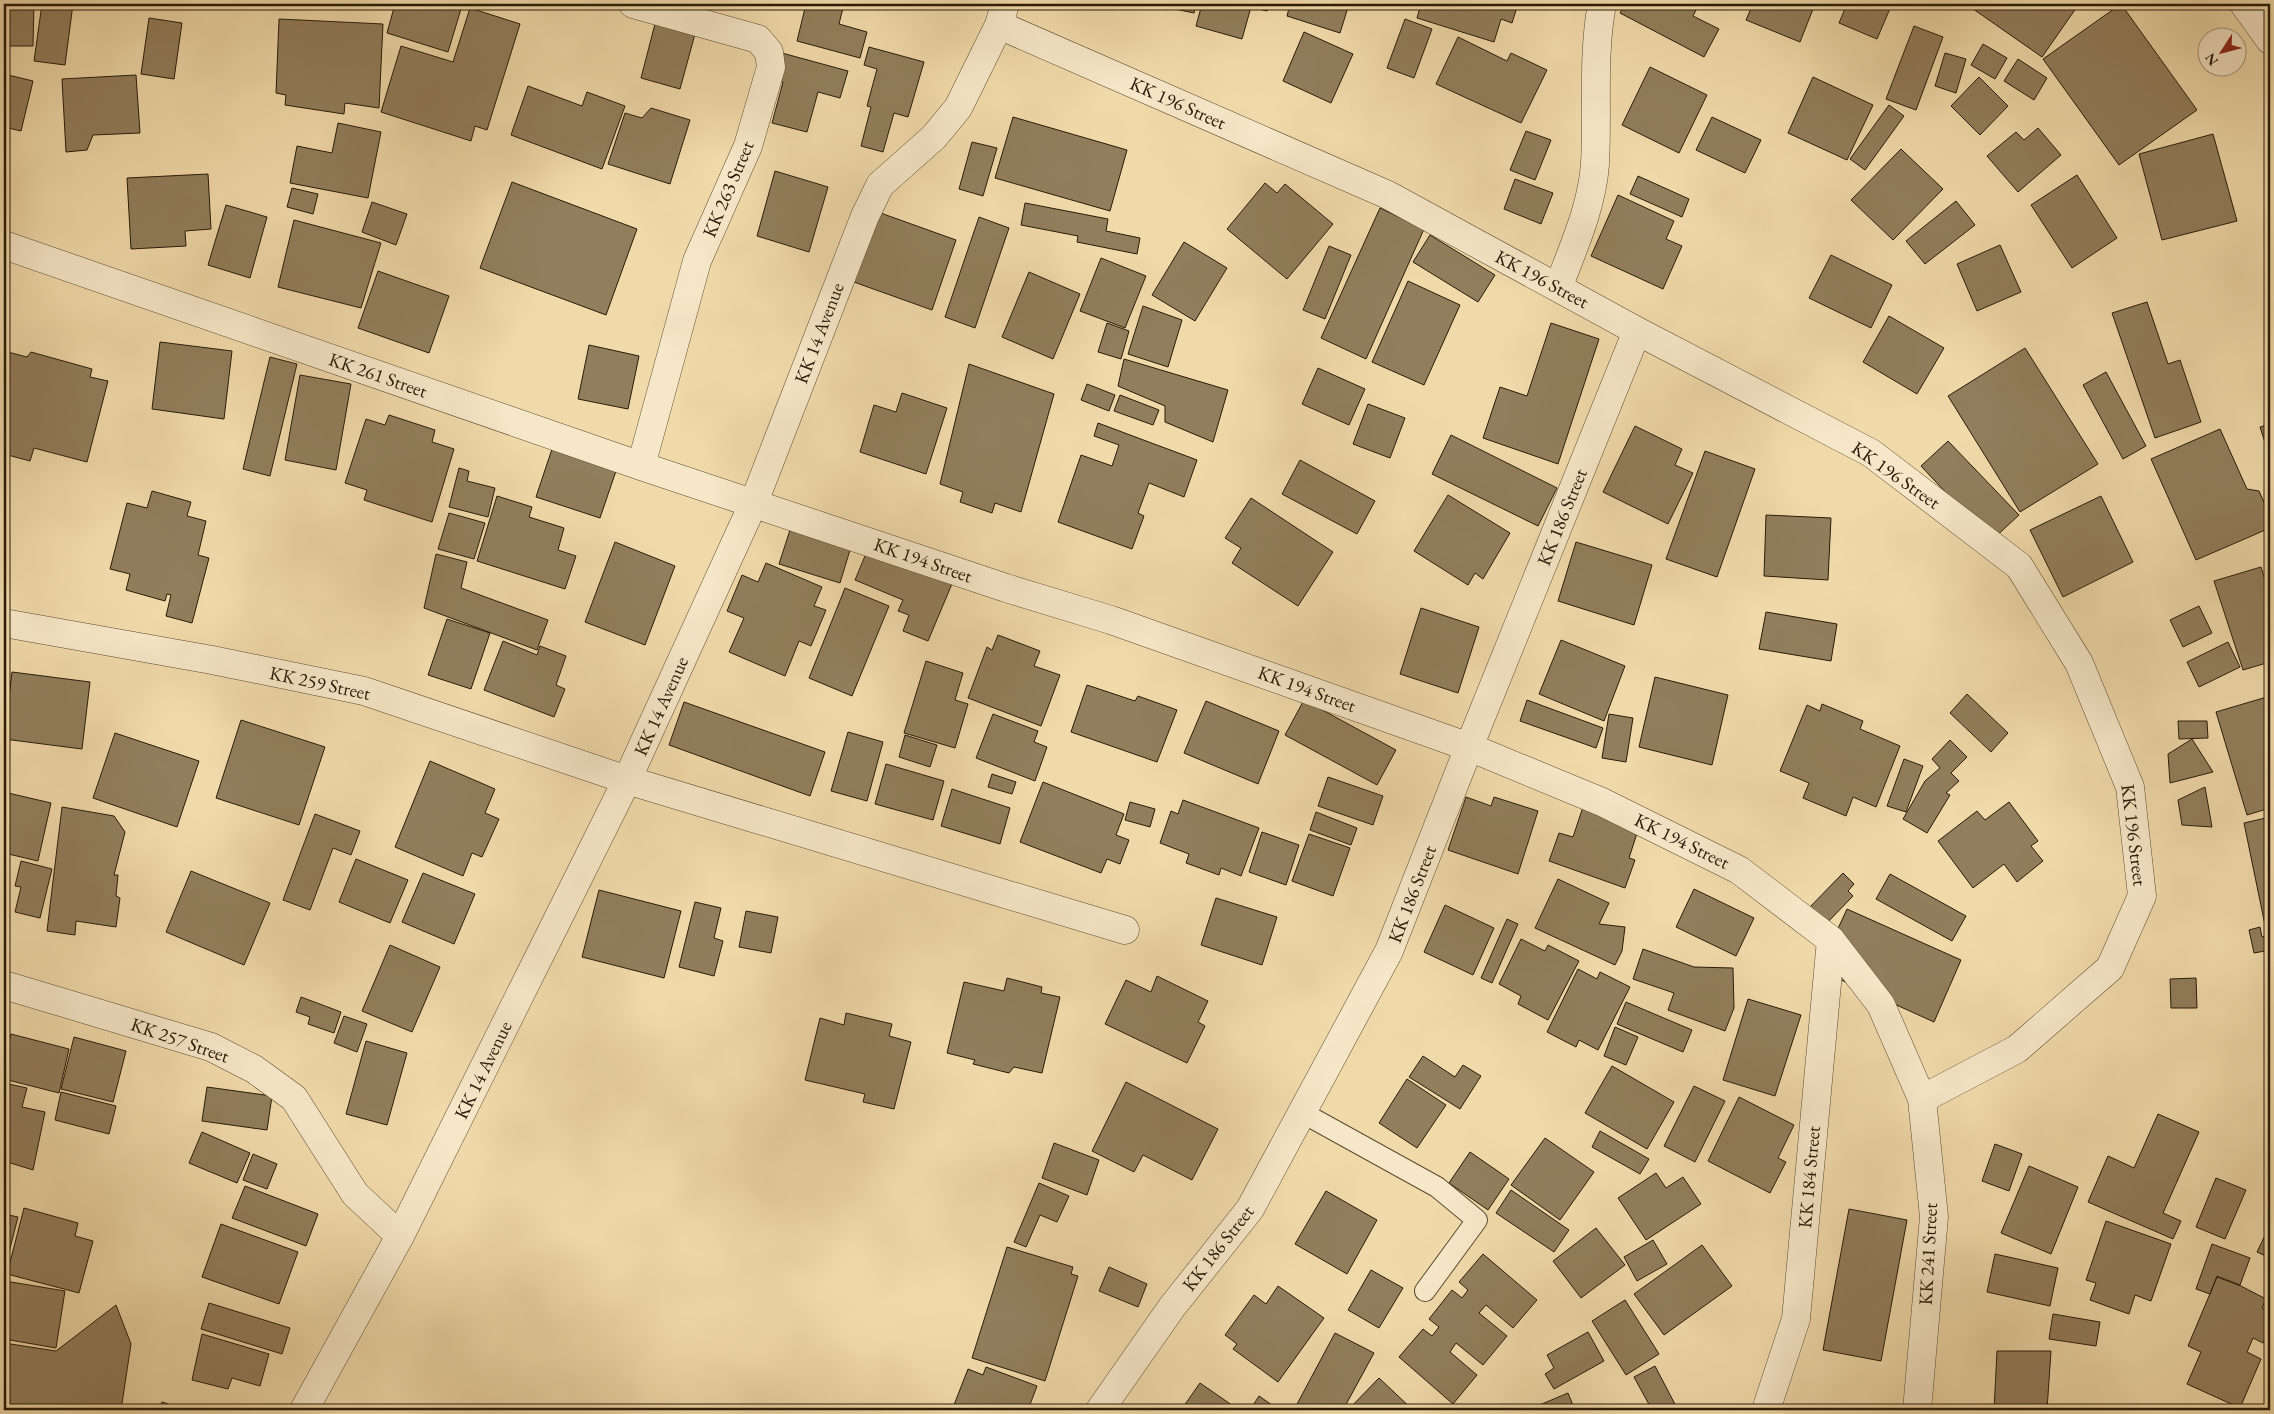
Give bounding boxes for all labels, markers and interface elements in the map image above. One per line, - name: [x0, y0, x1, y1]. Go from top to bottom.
- north arrow: [2196, 28, 2246, 78]
- text: N: [2200, 49, 2222, 70]
- street label: KK 196 Street: [1126, 71, 1230, 135]
- street label: KK 263 Street: [696, 137, 760, 241]
- street label: KK 196 Street: [1491, 244, 1593, 314]
- street label: KK 14 Avenue: [788, 279, 850, 387]
- street label: KK 261 Street: [325, 346, 431, 404]
- street label: KK 196 Street: [1847, 435, 1945, 515]
- street label: KK 186 Street: [1531, 465, 1593, 569]
- street label: KK 194 Street: [870, 531, 976, 589]
- street label: KK 14 Avenue: [628, 652, 694, 760]
- street label: KK 259 Street: [267, 660, 373, 706]
- street label: KK 194 Street: [1255, 660, 1359, 718]
- street label: KK 196 Street: [2115, 783, 2153, 887]
- street label: KK 194 Street: [1630, 807, 1734, 875]
- street label: KK 186 Street: [1382, 842, 1442, 946]
- street label: KK 257 Street: [127, 1011, 233, 1069]
- street label: KK 14 Avenue: [448, 1017, 518, 1123]
- street label: KK 184 Street: [1792, 1125, 1826, 1229]
- street label: KK 186 Street: [1177, 1200, 1259, 1296]
- street label: KK 241 Street: [1913, 1202, 1943, 1306]

